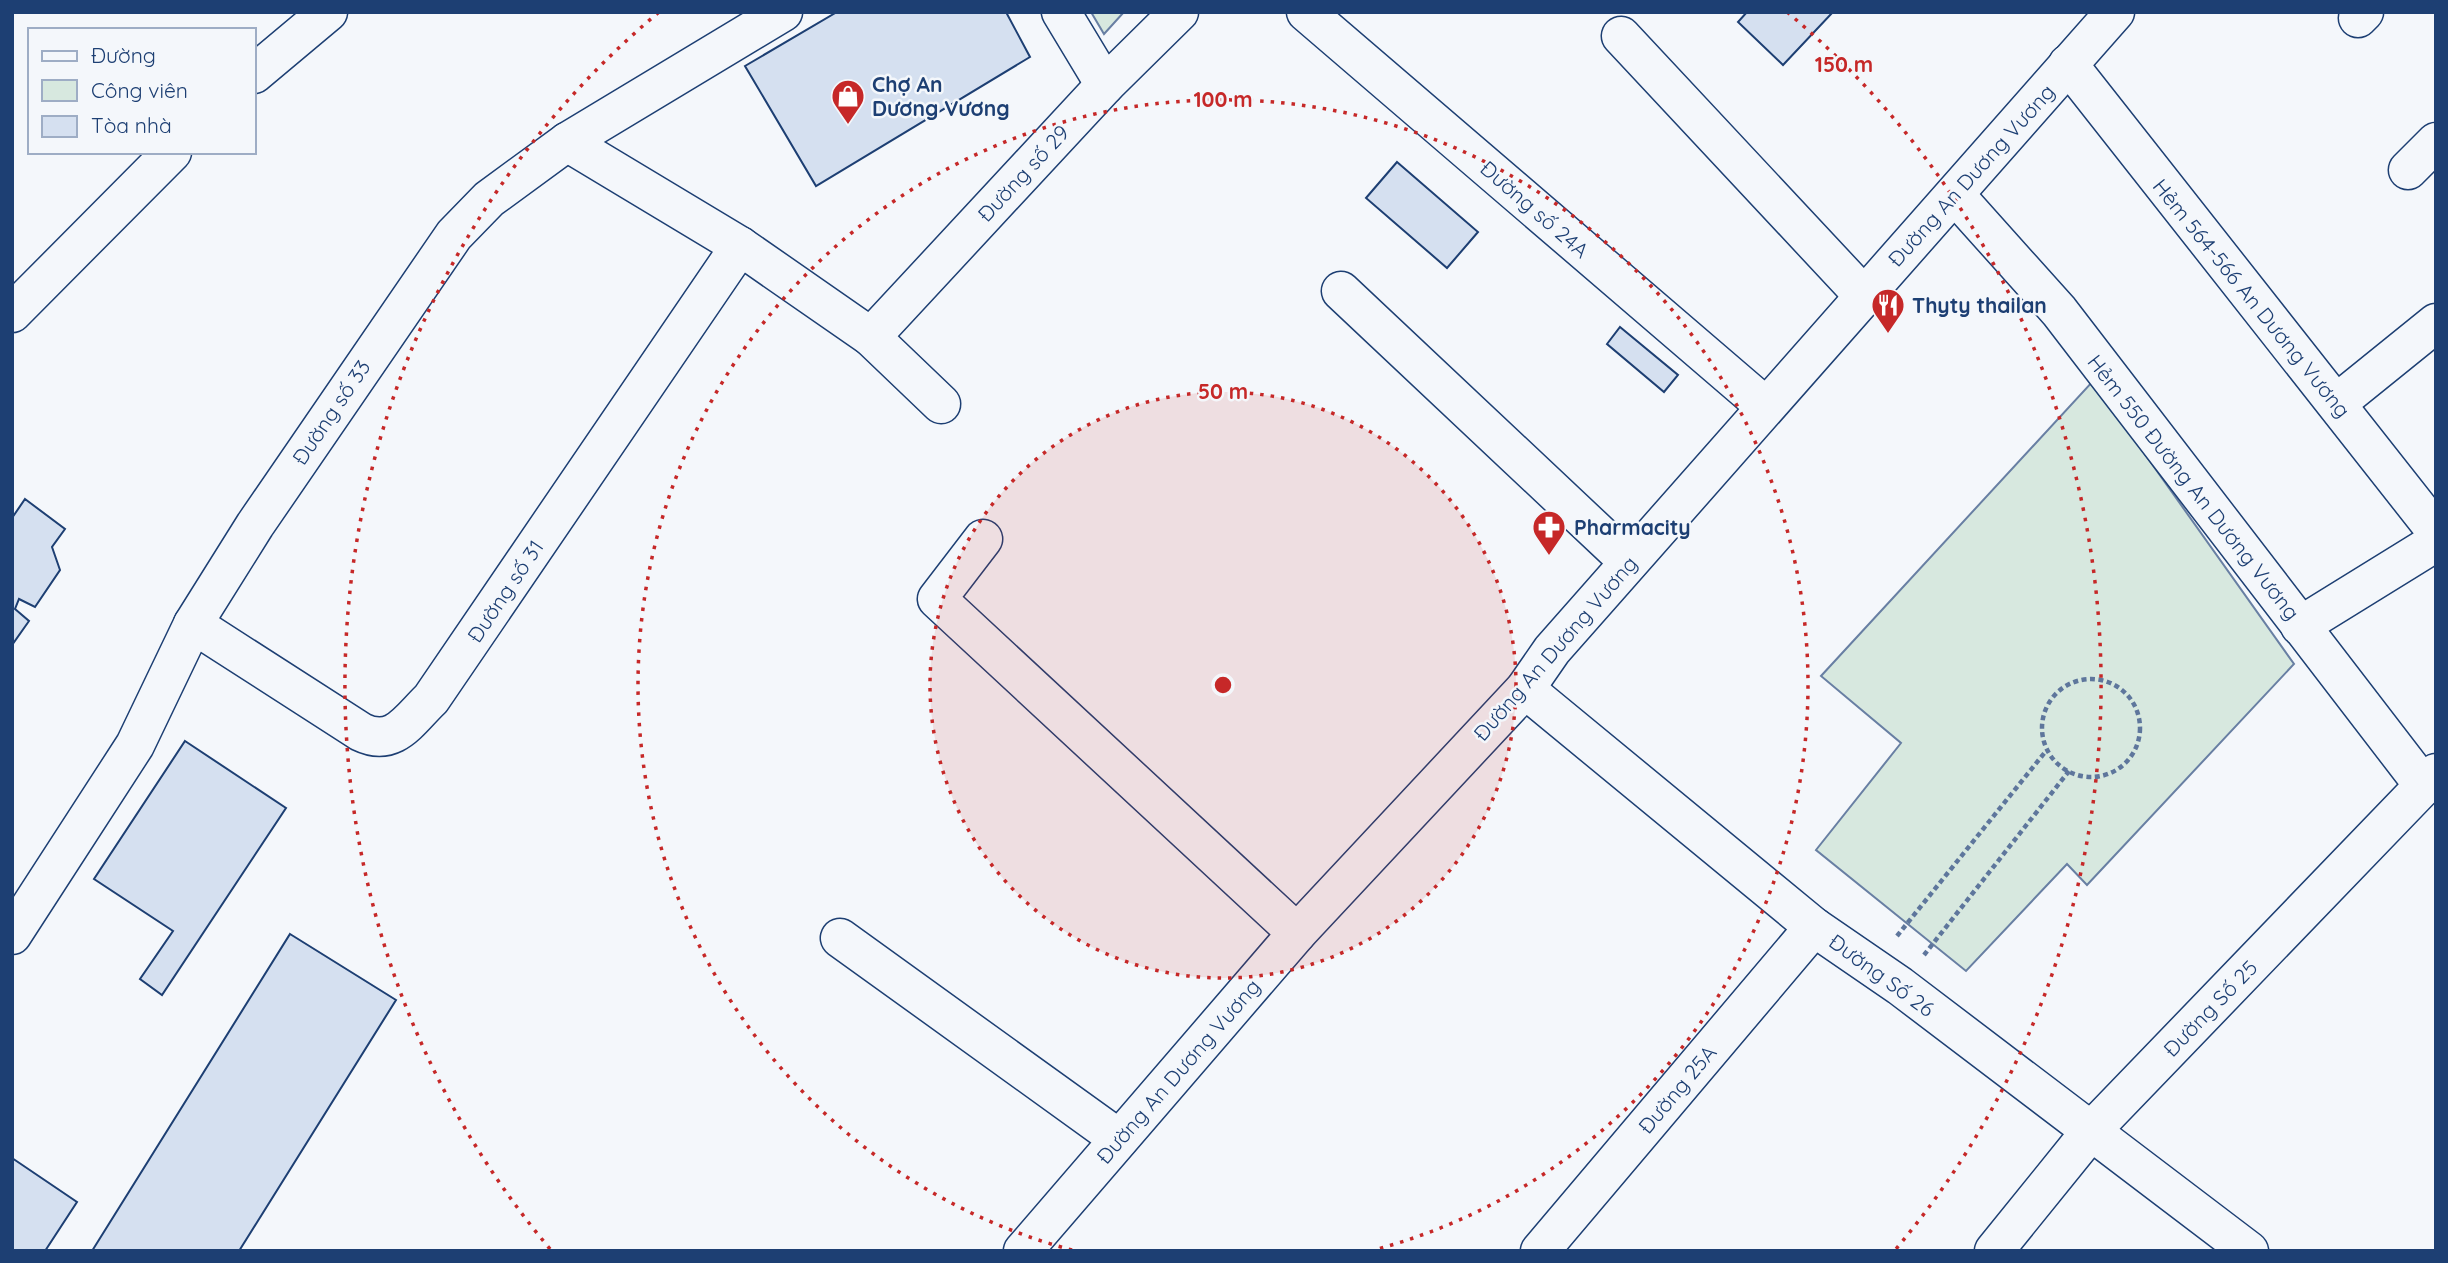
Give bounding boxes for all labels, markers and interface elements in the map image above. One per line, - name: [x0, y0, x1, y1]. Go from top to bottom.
- legend: [28, 28, 256, 154]
- text: Đường: [91, 42, 156, 68]
- text: 150 m: [1815, 51, 1873, 77]
- place label: Chợ An Dương Vương: [872, 71, 1010, 121]
- text: Công viên: [91, 77, 188, 103]
- shop icon: Chợ An Dương Vương: [829, 77, 867, 126]
- street label: Đường An Dương Vương: [1882, 78, 2060, 272]
- text: 100 m: [1193, 86, 1253, 112]
- text: Tòa nhà: [91, 112, 172, 138]
- street label: Đường số 29: [972, 119, 1074, 227]
- street label: Đường số 24A: [1476, 155, 1594, 263]
- street label: Hẻm 564-566 An Dương Vương: [2148, 173, 2356, 423]
- restaurant icon: Thyty thailan: [1869, 286, 1907, 335]
- place label: Thyty thailan: [1912, 292, 2047, 318]
- street label: Hẻm 550 Đường An Dương Vương: [2082, 349, 2306, 625]
- street label: Đường số 33: [286, 355, 376, 469]
- text: 50 m: [1198, 378, 1248, 404]
- pharmacy icon: Pharmacity: [1530, 508, 1568, 557]
- place label: Pharmacity: [1574, 514, 1691, 540]
- street label: Đường số 31: [461, 535, 549, 647]
- street label: Đường An Dương Vương: [1468, 550, 1642, 746]
- centre of rings: [1211, 673, 1235, 697]
- street label: Đường Số 26: [1824, 928, 1940, 1022]
- street label: Đường Số 25: [2158, 954, 2262, 1062]
- street label: Đường An Dương Vương: [1091, 973, 1265, 1169]
- street label: Đường 25A: [1633, 1040, 1721, 1138]

